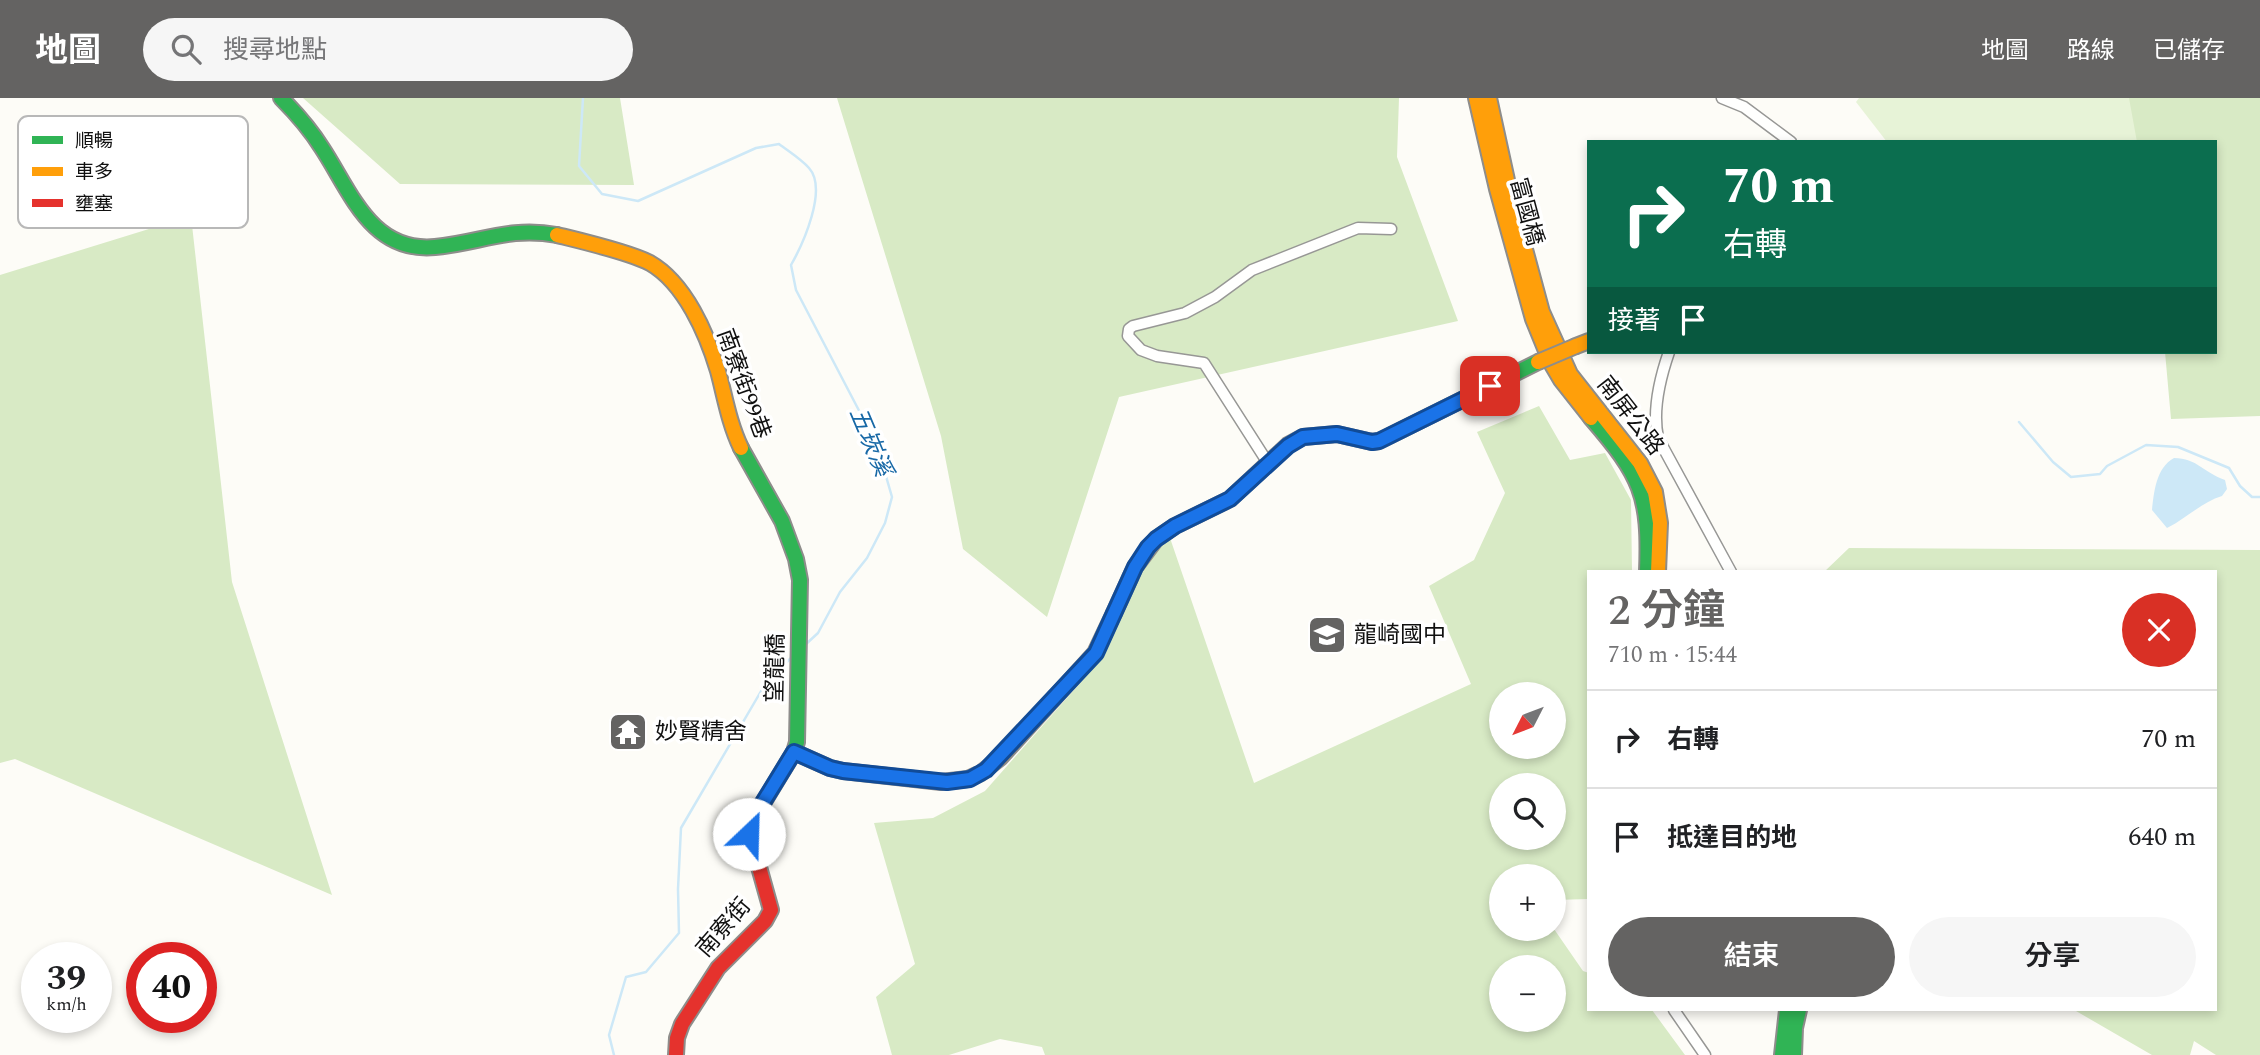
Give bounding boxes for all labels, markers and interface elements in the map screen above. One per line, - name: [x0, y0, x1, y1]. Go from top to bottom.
- search box: [143, 18, 633, 81]
- text: 地圖: [35, 26, 101, 76]
- icon: search: [167, 30, 205, 68]
- text: 搜尋地點: [223, 30, 327, 70]
- text: 地圖: [1981, 33, 2029, 69]
- text: 路線: [2067, 33, 2115, 69]
- text: 已儲存: [2153, 33, 2225, 69]
- legend: [18, 116, 248, 228]
- text: 順暢: [75, 127, 113, 156]
- text: 70 m: [1723, 150, 1834, 225]
- text: 車多: [75, 158, 113, 187]
- icon: right: [1608, 168, 1699, 259]
- street label: 富國橋: [1500, 174, 1552, 250]
- text: 壅塞: [75, 190, 113, 219]
- text: 右轉: [1723, 221, 1787, 270]
- text: 接著: [1608, 301, 1660, 341]
- icon: arrive: [1674, 301, 1712, 339]
- street label: 南寮街99巷: [707, 324, 779, 444]
- pin: [1460, 356, 1520, 416]
- icon: arrive: [1471, 367, 1509, 405]
- street label: 南屏公路: [1588, 369, 1672, 463]
- water label: 五崁溪: [839, 402, 902, 485]
- text: 2 分鐘: [1608, 580, 1725, 643]
- button: close: [2122, 593, 2196, 667]
- school or university icon: 龍崎國中: [1306, 614, 1348, 656]
- place label: 龍崎國中: [1354, 618, 1446, 653]
- street label: 望龍橋: [758, 633, 794, 703]
- text: 710 m · 15:44: [1608, 638, 1737, 673]
- north arrow: [1489, 682, 1566, 760]
- map controls: [1489, 682, 1566, 1032]
- temple icon: 妙賢精舍: [607, 711, 649, 753]
- place label: 妙賢精舍: [655, 715, 747, 750]
- text: 70 m: [2141, 719, 2196, 759]
- icon: right: [1608, 720, 1646, 758]
- text: 右轉: [1667, 720, 1719, 760]
- button: search: [1489, 773, 1566, 850]
- position arrow: [712, 797, 786, 871]
- text: 640 m: [2128, 817, 2196, 857]
- icon: arrive: [1608, 818, 1646, 856]
- text: 抵達目的地: [1667, 818, 1797, 858]
- button: +: [1489, 864, 1566, 941]
- street label: 南寮街: [688, 890, 760, 966]
- button: 結束: [1608, 917, 1895, 997]
- button: 分享: [1909, 917, 2196, 997]
- speed limit sign: 40: [126, 942, 217, 1033]
- text: 39: [47, 952, 86, 1005]
- button: −: [1489, 955, 1566, 1032]
- text: km/h: [46, 991, 87, 1018]

